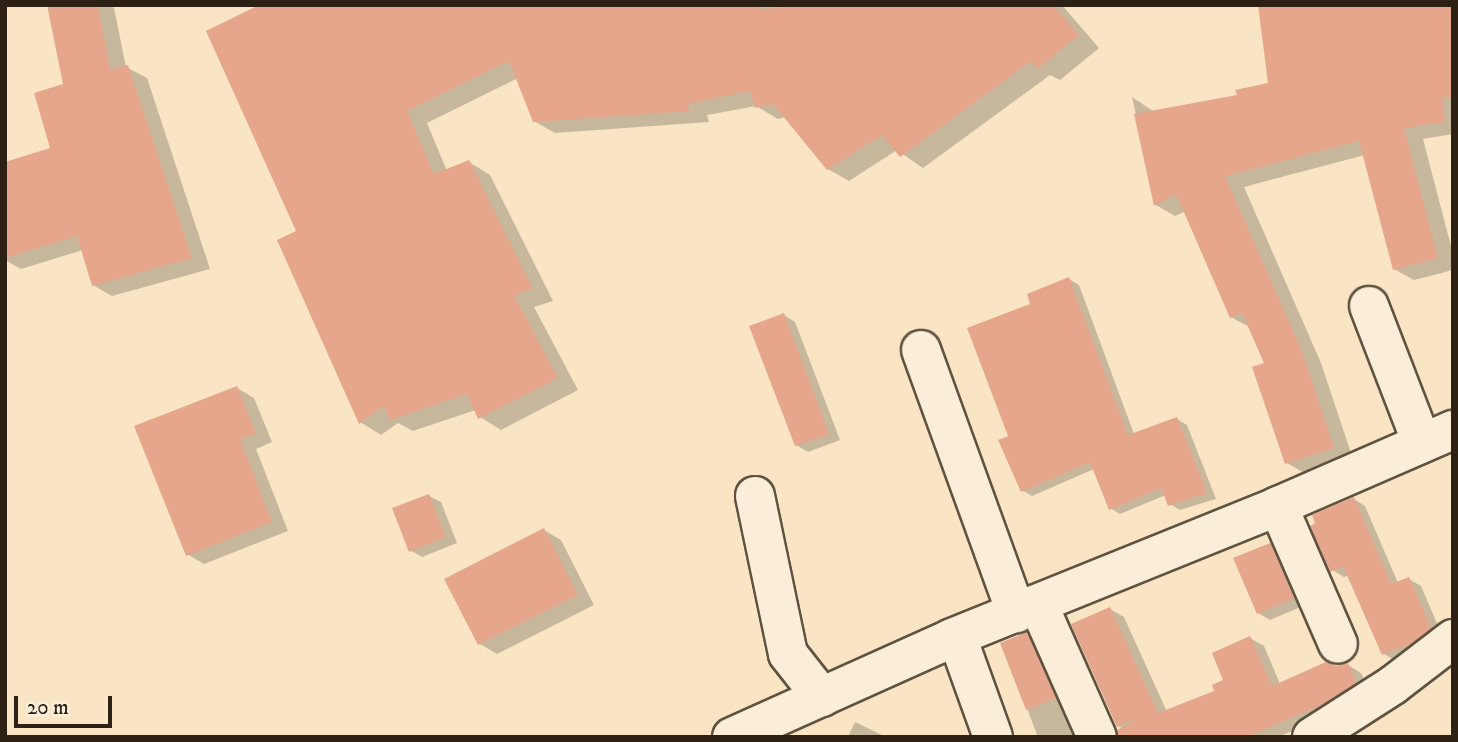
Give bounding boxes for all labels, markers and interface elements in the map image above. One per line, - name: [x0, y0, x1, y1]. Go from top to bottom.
- scale bar: [18, 682, 116, 726]
- text: 20 m: [27, 695, 69, 721]

